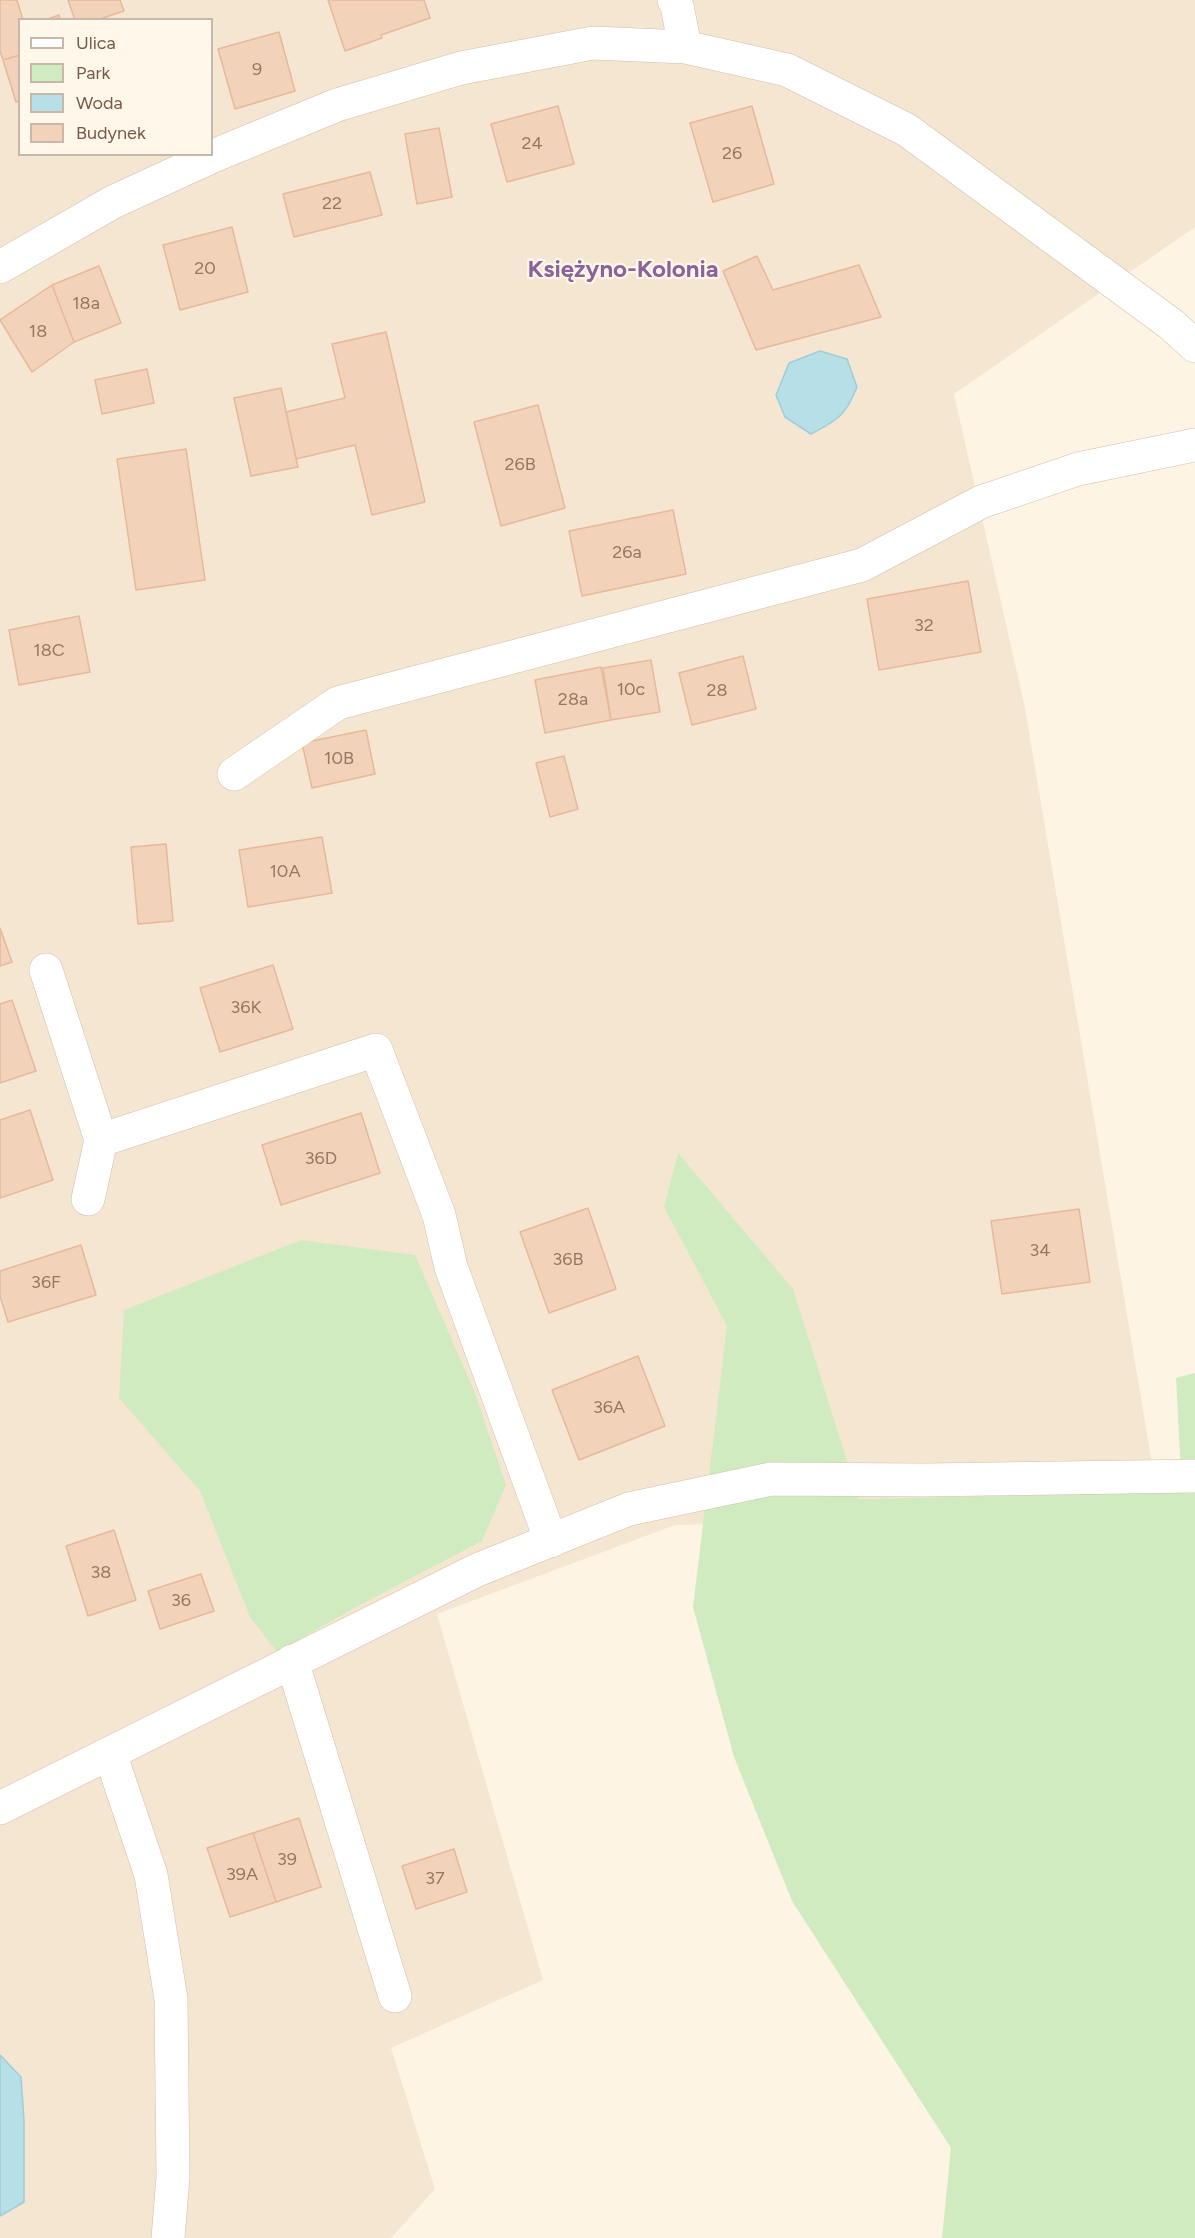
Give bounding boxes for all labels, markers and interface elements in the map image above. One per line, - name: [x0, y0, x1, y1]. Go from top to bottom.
- legend: [18, 18, 213, 156]
- text: Ulica: [76, 32, 116, 54]
- house number: 9: [252, 59, 262, 81]
- text: Park: [76, 62, 110, 84]
- text: Woda: [76, 92, 123, 114]
- text: Budynek: [76, 122, 146, 144]
- house number: 24: [521, 133, 543, 155]
- house number: 26: [722, 143, 742, 165]
- house number: 22: [322, 193, 342, 215]
- district label: Księżyno-Kolonia: [527, 256, 719, 284]
- house number: 20: [194, 258, 216, 280]
- house number: 18a: [72, 293, 100, 315]
- house number: 18: [29, 321, 47, 343]
- house number: 26B: [504, 454, 536, 476]
- house number: 26a: [612, 542, 642, 564]
- house number: 32: [914, 615, 934, 637]
- house number: 18C: [33, 640, 65, 662]
- house number: 10c: [617, 679, 645, 701]
- house number: 28: [706, 680, 728, 702]
- house number: 28a: [558, 689, 588, 711]
- house number: 10B: [324, 748, 354, 770]
- house number: 10A: [269, 861, 301, 883]
- house number: 36K: [231, 997, 261, 1019]
- house number: 36D: [305, 1148, 337, 1170]
- house number: 34: [1030, 1240, 1050, 1262]
- house number: 36B: [553, 1249, 583, 1271]
- house number: 36F: [31, 1272, 61, 1294]
- house number: 36A: [593, 1397, 625, 1419]
- house number: 38: [91, 1562, 111, 1584]
- house number: 36: [171, 1590, 191, 1612]
- house number: 39: [277, 1849, 297, 1871]
- house number: 39A: [226, 1864, 258, 1886]
- house number: 37: [425, 1868, 445, 1890]

